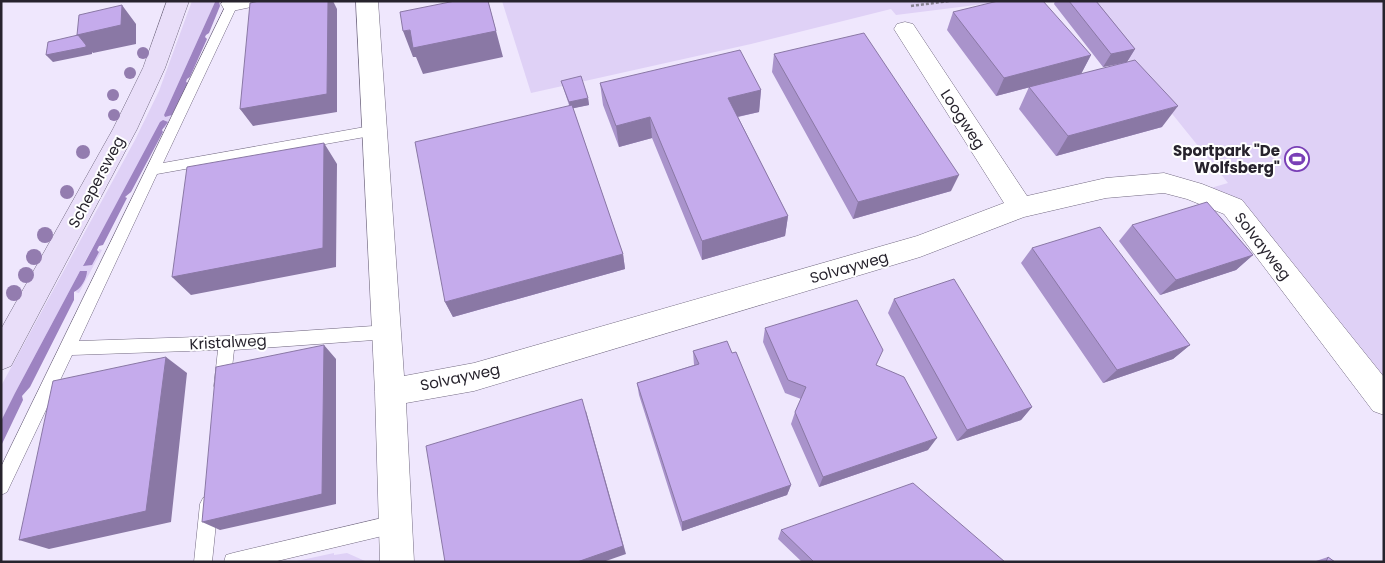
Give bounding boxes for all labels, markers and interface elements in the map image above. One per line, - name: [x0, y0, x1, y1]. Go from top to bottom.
- street label: Loogweg: [936, 85, 990, 153]
- street label: Schepersweg: [63, 132, 129, 232]
- place label: Sportpark "De Wolfsberg": [1173, 140, 1280, 178]
- sports icon: Sportpark "De Wolfsberg": [1284, 146, 1310, 172]
- street label: Solvayweg: [1230, 208, 1296, 284]
- street label: Solvayweg: [807, 246, 891, 288]
- street label: Kristalweg: [189, 329, 267, 355]
- street label: Solvayweg: [418, 358, 502, 396]

